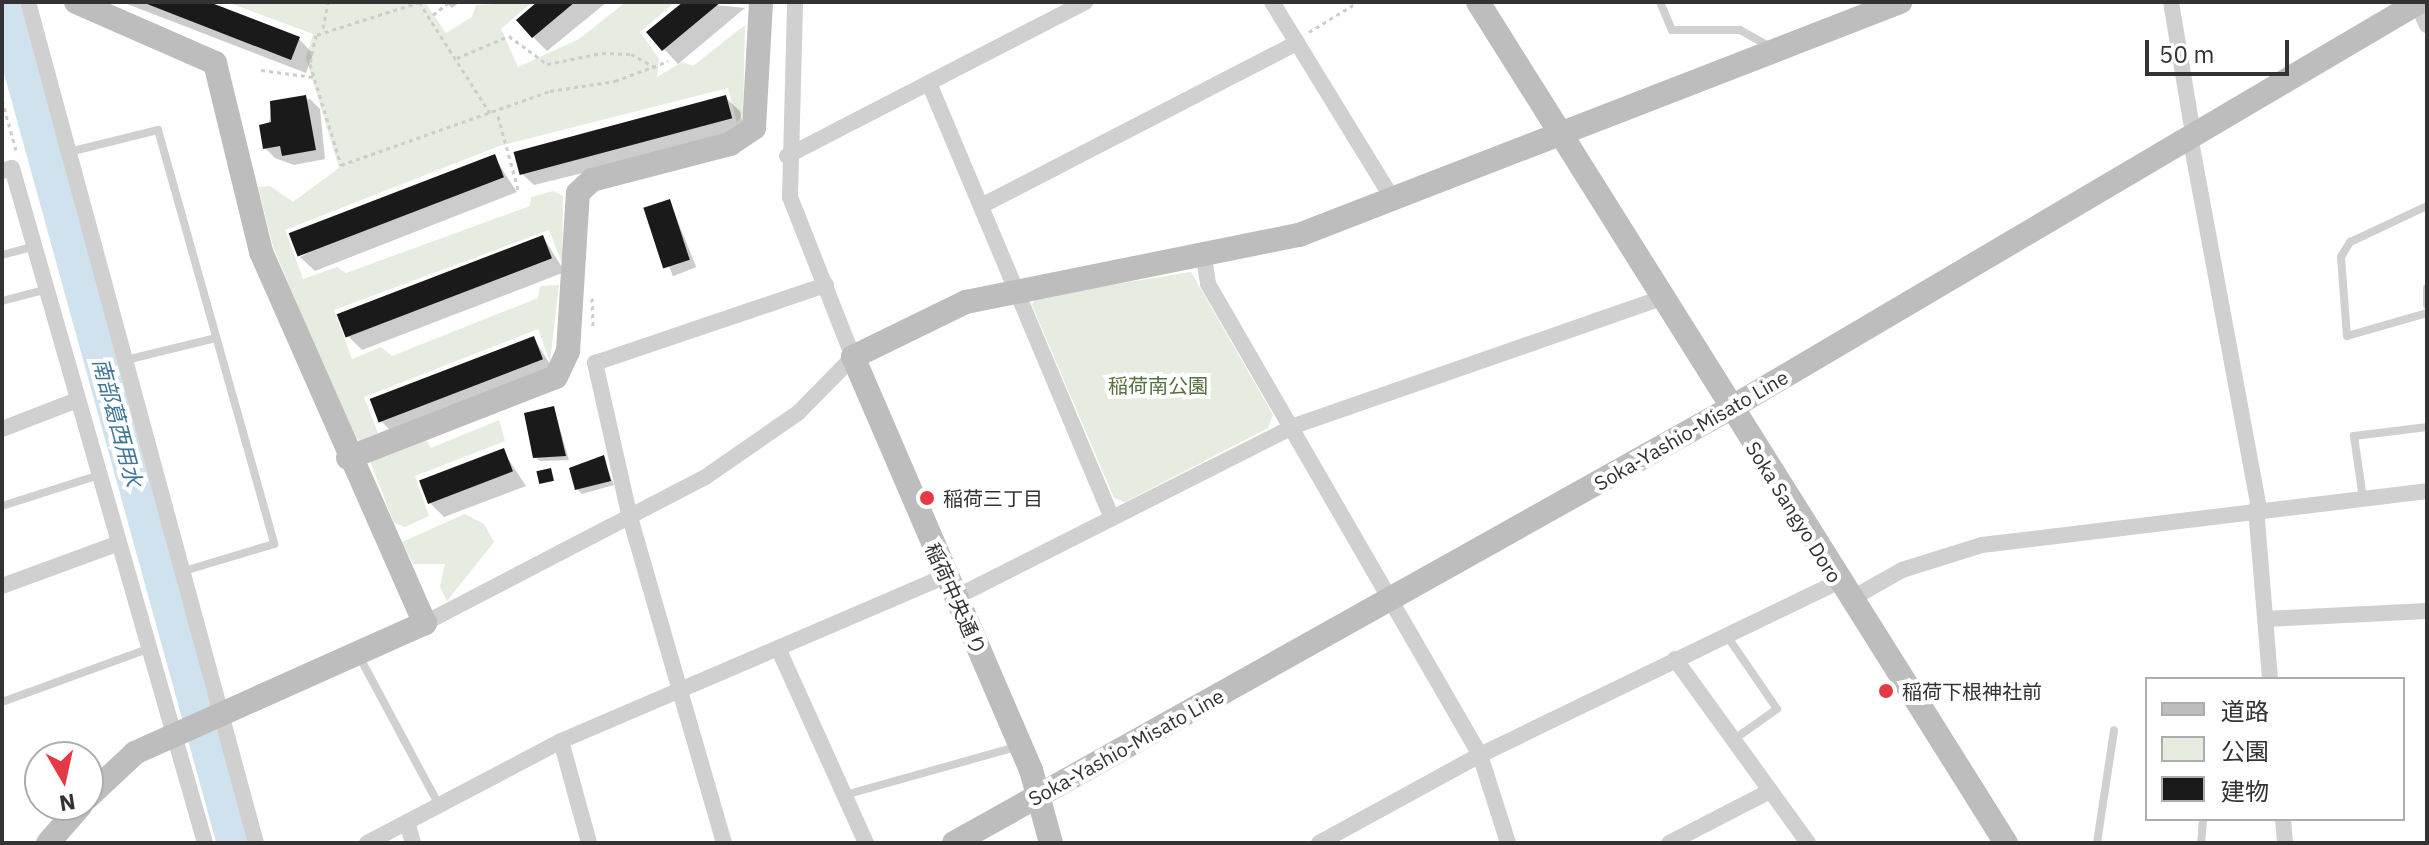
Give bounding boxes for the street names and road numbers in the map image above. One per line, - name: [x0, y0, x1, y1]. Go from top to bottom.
- street label: Soka-Yashio-Misato Line: [1590, 365, 1792, 495]
- street label: Soka Sangyo Doro: [1741, 437, 1847, 587]
- street label: 稲荷中央通り: [921, 539, 991, 659]
- street label: Soka-Yashio-Misato Line: [1024, 683, 1228, 811]

